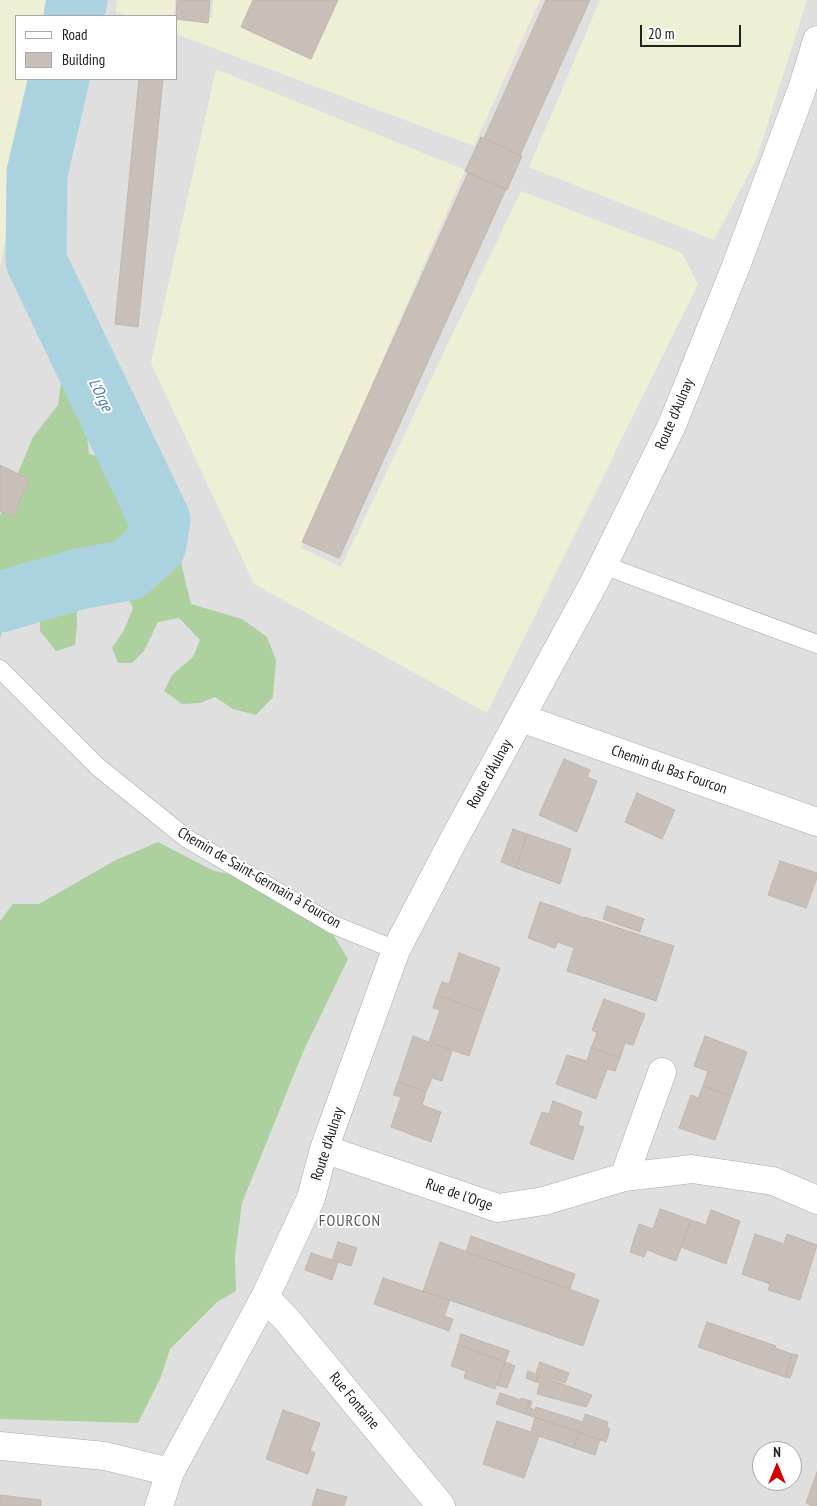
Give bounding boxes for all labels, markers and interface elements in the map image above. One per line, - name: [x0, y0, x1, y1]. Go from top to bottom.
- legend: [15, 15, 178, 80]
- scale bar: [642, 15, 743, 47]
- text: 20 m: [648, 24, 674, 43]
- text: Road: [62, 25, 88, 44]
- text: Building: [62, 50, 105, 69]
- water label: L'Orge: [84, 375, 116, 415]
- street label: Route d'Aulnay: [652, 375, 698, 453]
- street label: Route d'Aulnay: [464, 736, 516, 812]
- street label: Chemin du Bas Fourcon: [609, 742, 729, 798]
- street label: Chemin de Saint-Germain à Fourcon: [174, 824, 344, 932]
- street label: Route d'Aulnay: [308, 1105, 348, 1183]
- street label: Rue de l'Orge: [423, 1175, 495, 1215]
- district label: FOURCON: [318, 1211, 382, 1231]
- street label: Rue Fontaine: [325, 1369, 383, 1433]
- north arrow: [752, 1441, 802, 1491]
- text: N: [773, 1443, 781, 1461]

